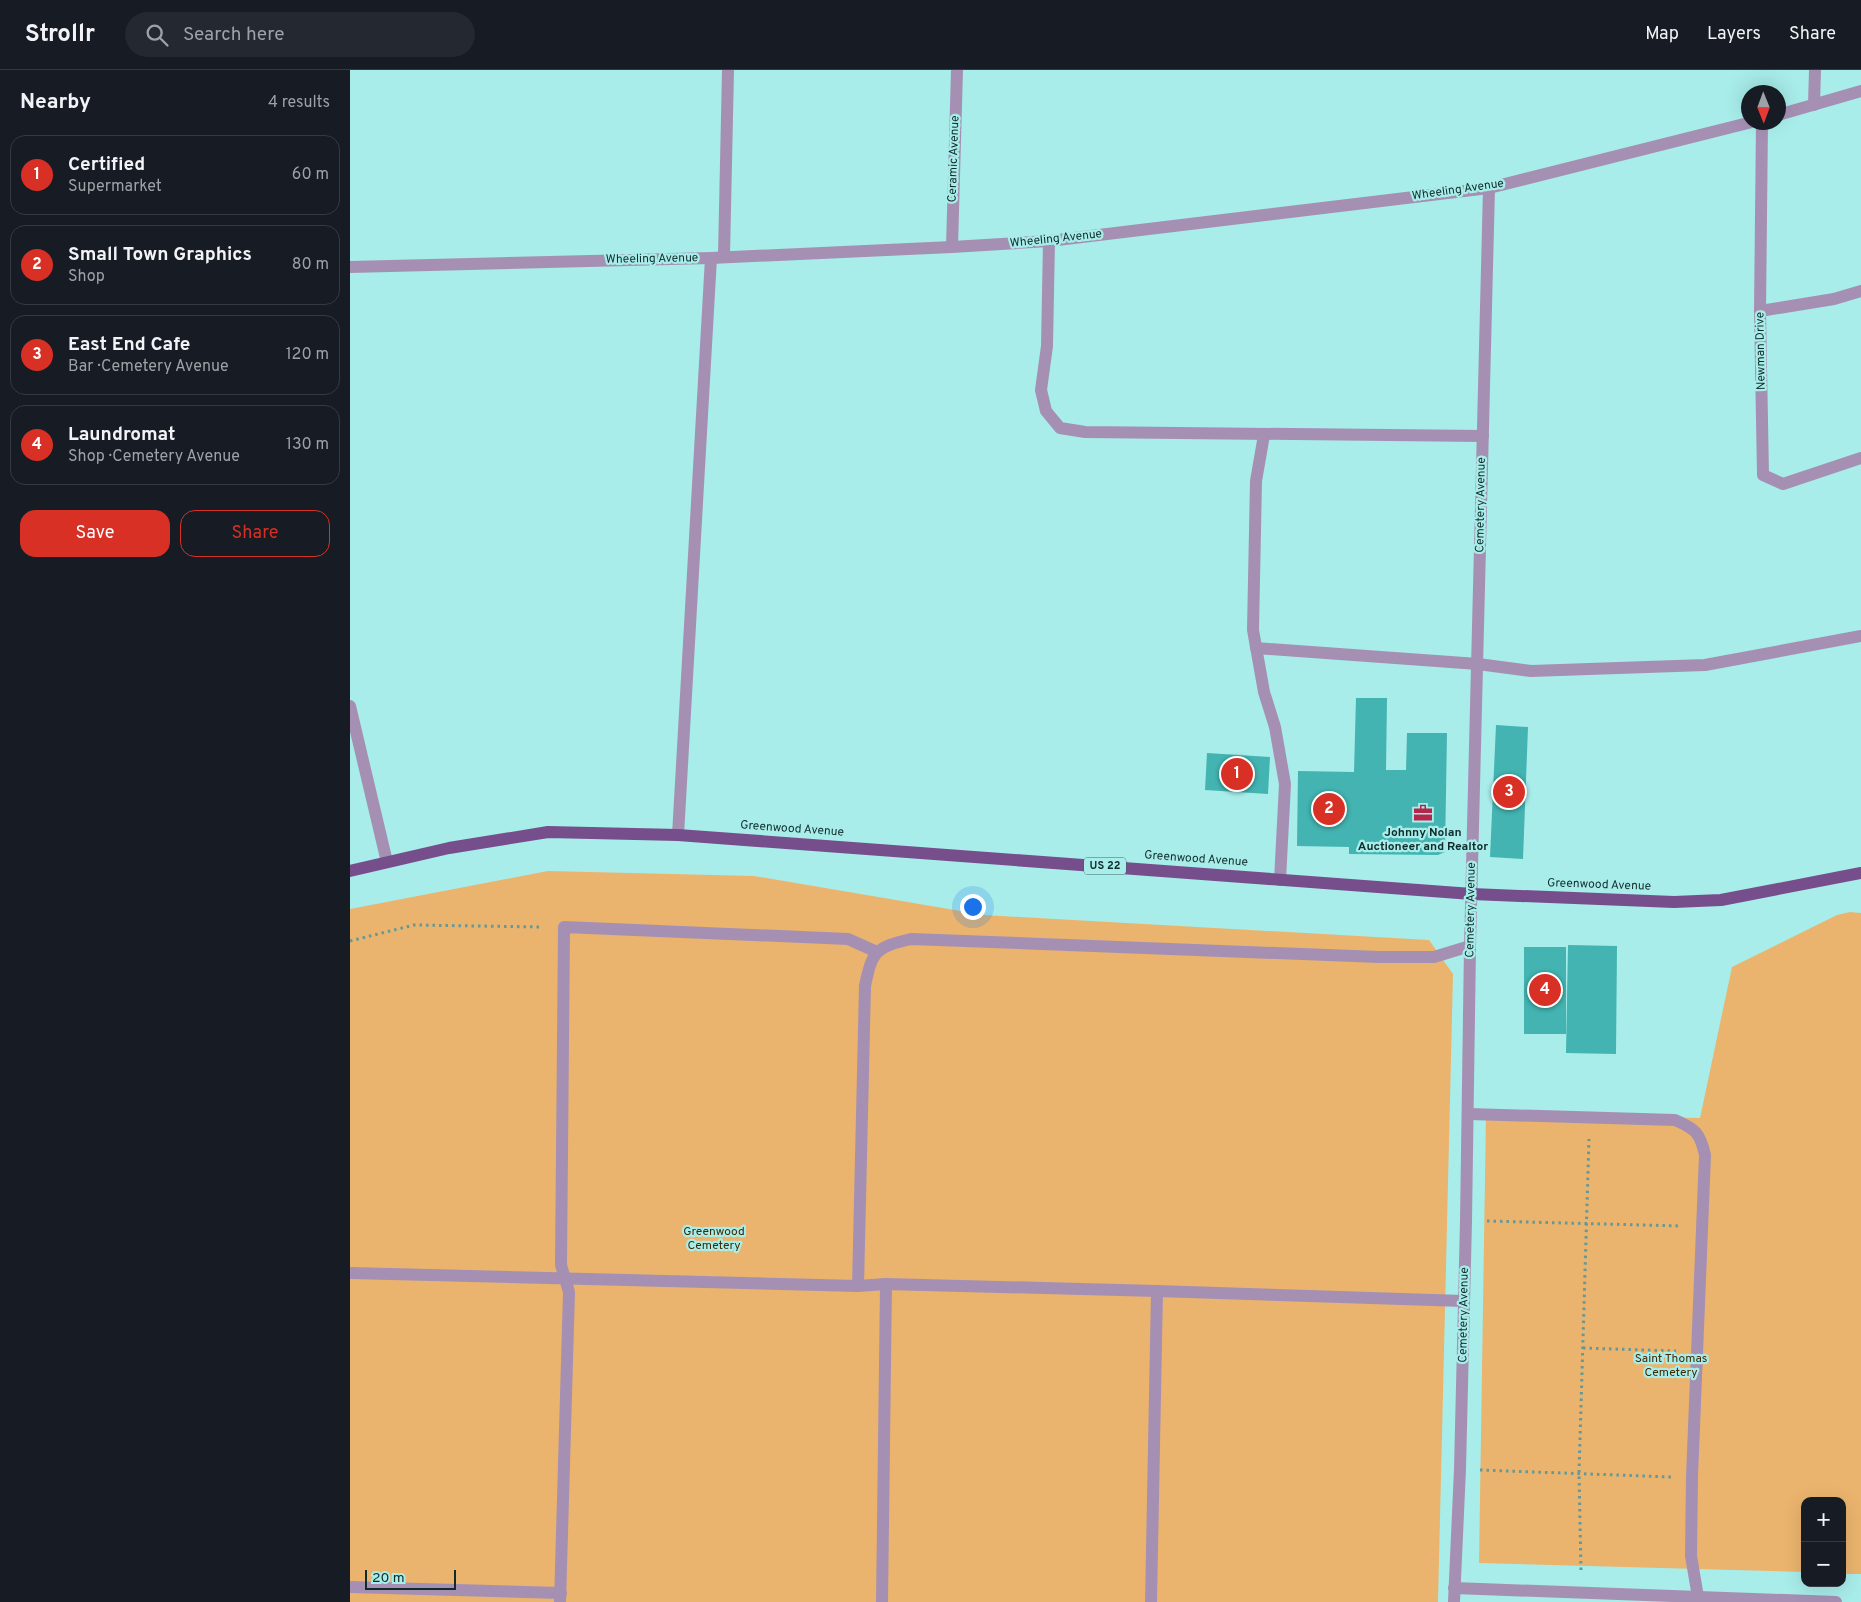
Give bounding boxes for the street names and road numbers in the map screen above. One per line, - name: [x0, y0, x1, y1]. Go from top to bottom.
- street label: Ceramic Avenue: [944, 115, 964, 203]
- street label: Wheeling Avenue: [1411, 176, 1505, 204]
- street label: Wheeling Avenue: [1009, 226, 1103, 252]
- street label: Wheeling Avenue: [606, 250, 698, 268]
- street label: Newman Drive: [1752, 312, 1770, 390]
- street label: Cemetery Avenue: [1472, 457, 1490, 553]
- street label: Greenwood Avenue: [740, 817, 844, 841]
- street label: Greenwood Avenue: [1144, 847, 1248, 871]
- road number: US 22: [1084, 858, 1126, 874]
- street label: Cemetery Avenue: [1462, 862, 1480, 958]
- street label: Greenwood Avenue: [1547, 875, 1651, 895]
- street label: Cemetery Avenue: [1455, 1267, 1473, 1363]

